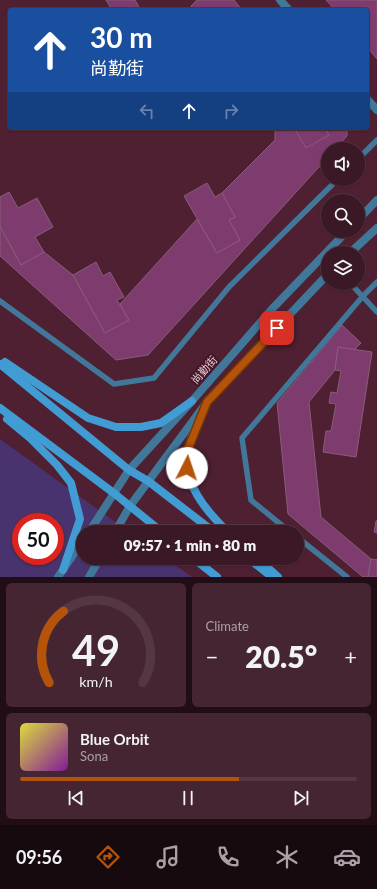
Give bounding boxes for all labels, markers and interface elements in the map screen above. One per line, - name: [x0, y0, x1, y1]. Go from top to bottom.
- text: 30 m: [90, 20, 153, 54]
- icon: ahead: [24, 24, 76, 76]
- text: 尚勤街: [90, 57, 144, 79]
- icon: left: [136, 100, 158, 122]
- icon: ahead: [178, 100, 200, 122]
- icon: right: [220, 100, 242, 122]
- map controls: [321, 142, 365, 290]
- button: sound: [321, 142, 365, 186]
- button: search: [321, 194, 365, 238]
- button: layers: [321, 246, 365, 290]
- pin: [260, 311, 294, 345]
- icon: arrive: [266, 317, 288, 339]
- street label: 尚勤街: [188, 353, 219, 386]
- position arrow: [166, 447, 208, 489]
- speed limit sign: 50: [12, 513, 64, 565]
- text: 09:57 · 1 min · 80 m: [124, 536, 256, 554]
- text: Climate: [206, 618, 249, 634]
- text: 49: [72, 625, 120, 675]
- text: 20.5°: [245, 638, 317, 674]
- text: −: [206, 643, 218, 670]
- text: +: [344, 643, 357, 670]
- text: km/h: [79, 673, 112, 690]
- text: Blue Orbit: [80, 730, 149, 748]
- text: Sona: [80, 748, 108, 764]
- icon: previous: [65, 787, 87, 809]
- icon: pause: [177, 787, 199, 809]
- icon: next: [290, 787, 312, 809]
- icon: directions: [94, 843, 122, 871]
- icon: music: [154, 843, 182, 871]
- icon: phone: [214, 843, 242, 871]
- icon: climate: [273, 843, 301, 871]
- icon: car: [333, 843, 361, 871]
- text: 09:56: [16, 846, 62, 868]

